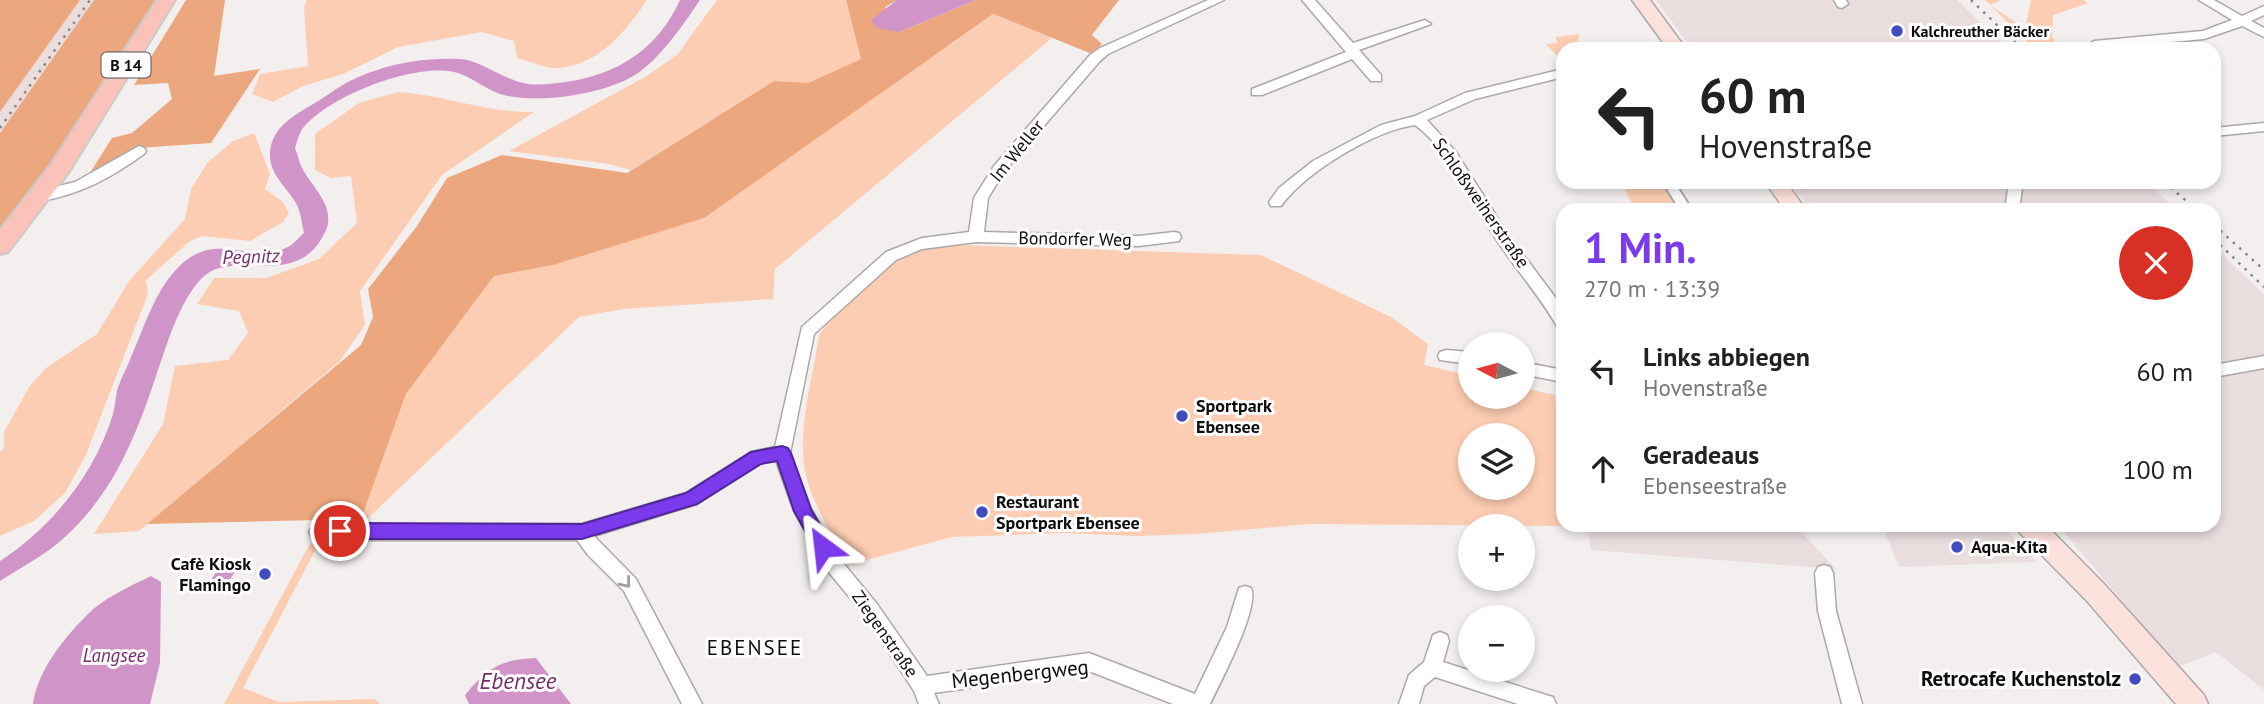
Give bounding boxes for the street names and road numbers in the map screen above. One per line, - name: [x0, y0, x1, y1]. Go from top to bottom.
- road number: B 14: [102, 53, 150, 78]
- street label: Im Weller: [985, 115, 1049, 186]
- street label: Schloßweiherstraße: [1428, 133, 1535, 272]
- street label: Bondorfer Weg: [1018, 226, 1132, 251]
- street label: Ziegenstraße: [847, 586, 924, 682]
- street label: Megenbergweg: [950, 653, 1090, 694]

